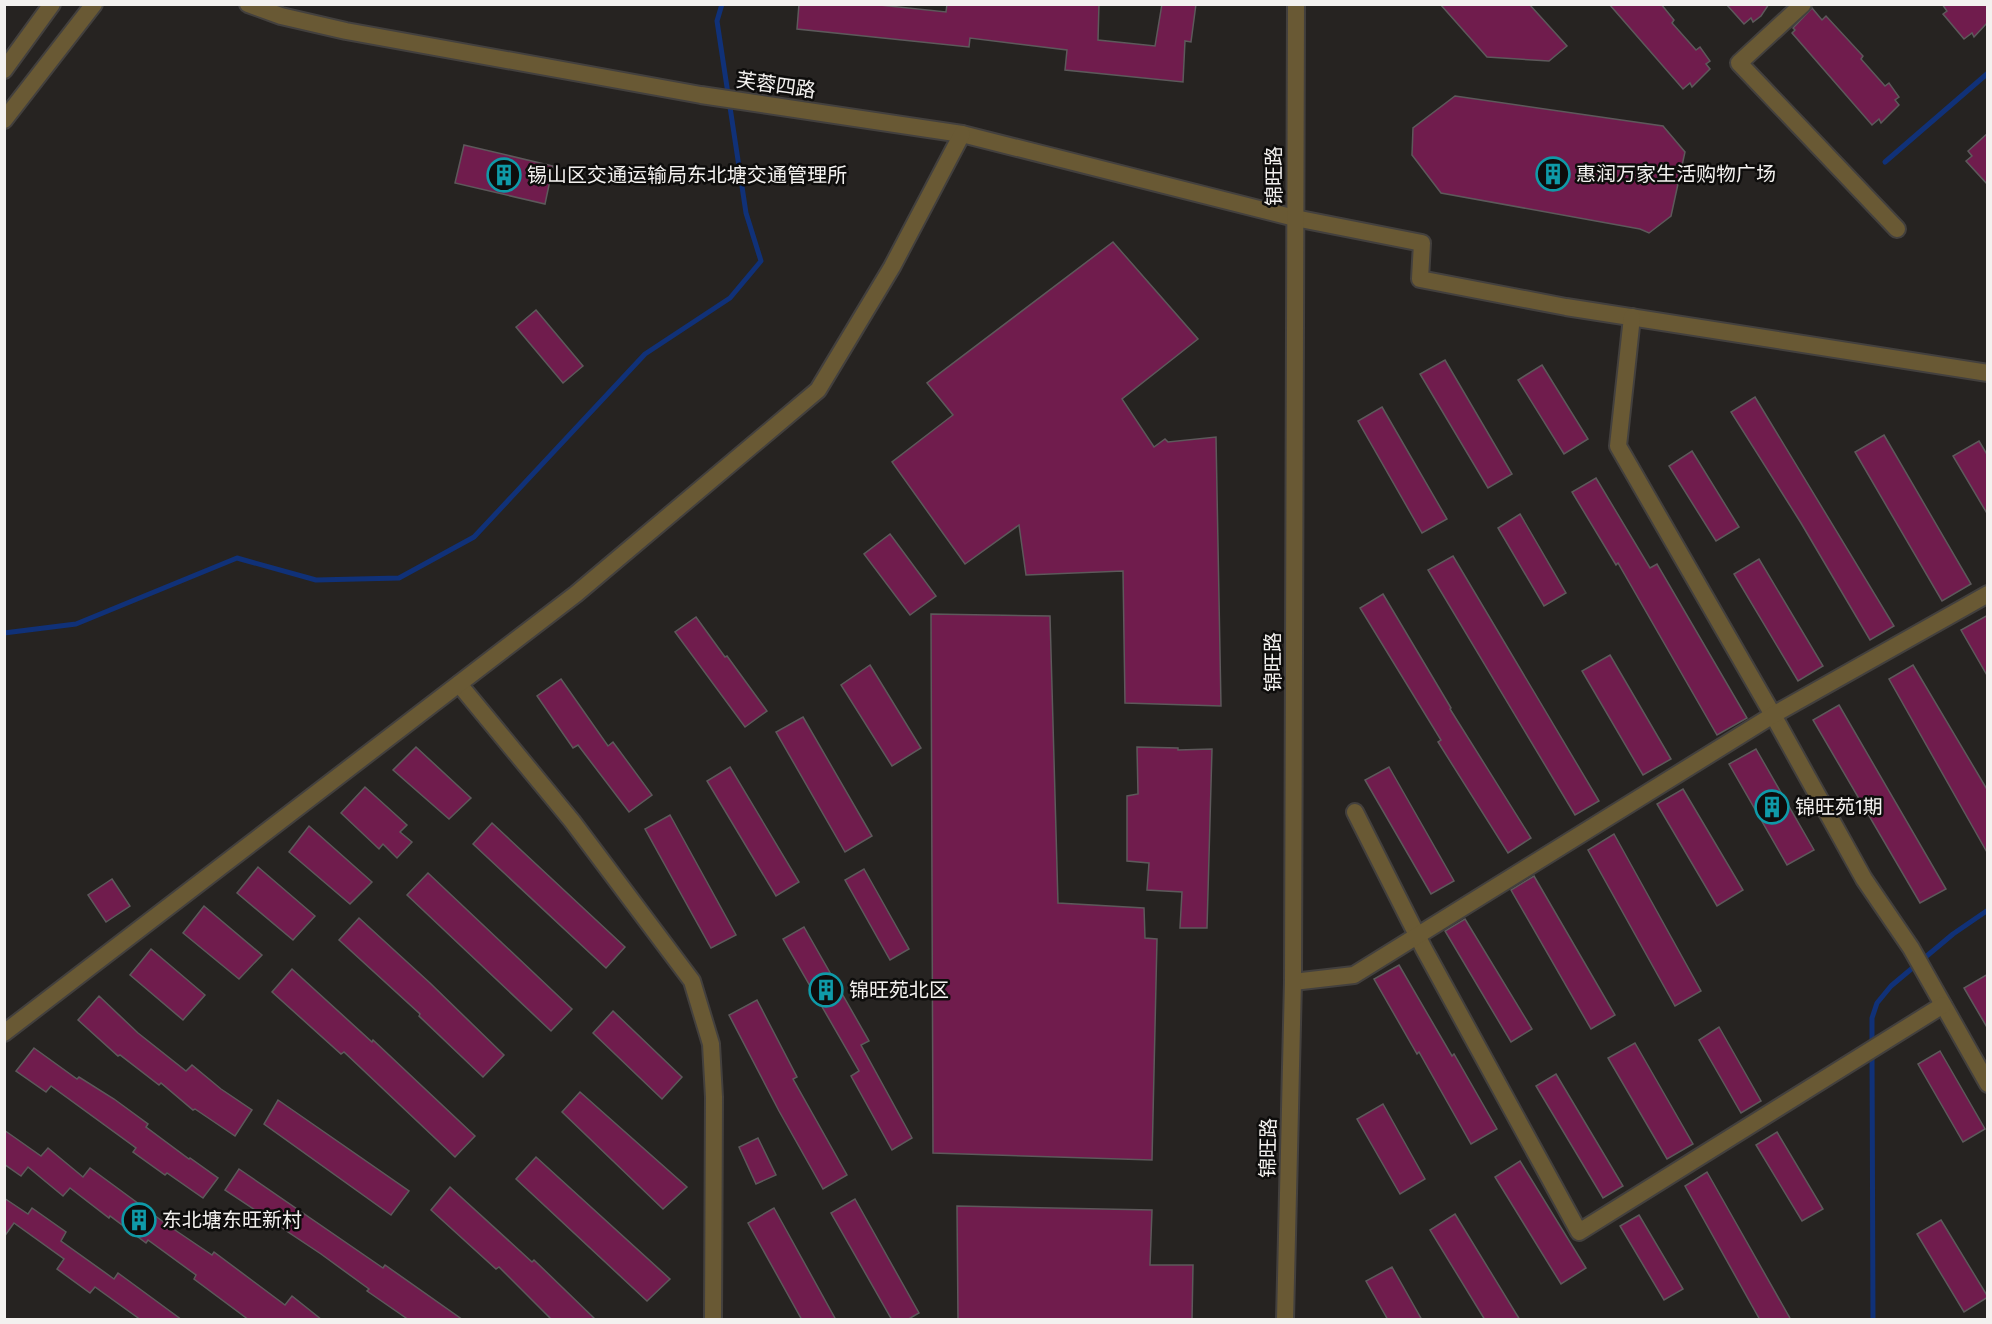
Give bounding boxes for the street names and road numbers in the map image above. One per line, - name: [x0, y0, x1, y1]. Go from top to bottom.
- street label: 芙蓉四路: [735, 68, 817, 102]
- street label: 锦旺路: [1262, 146, 1286, 206]
- street label: 锦旺路: [1261, 632, 1285, 692]
- street label: 锦旺路: [1255, 1118, 1281, 1178]

